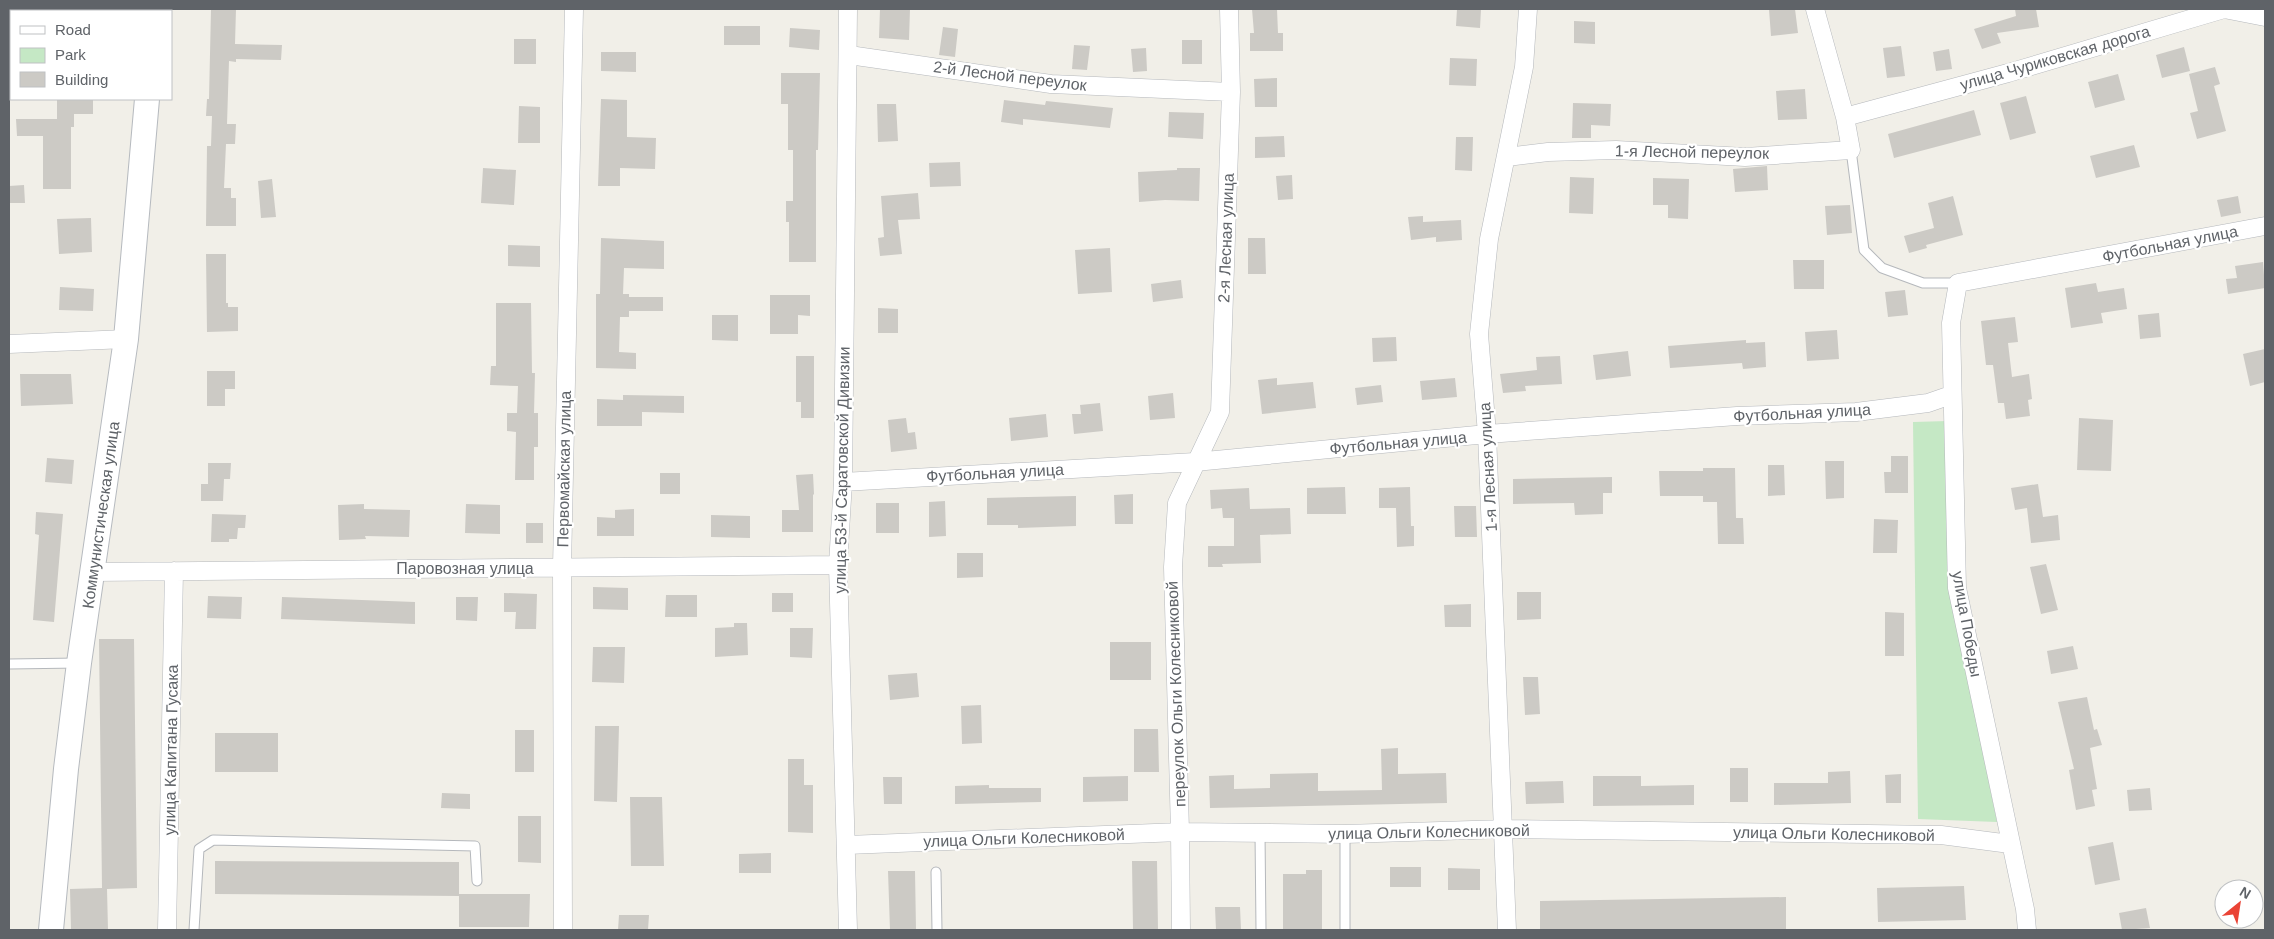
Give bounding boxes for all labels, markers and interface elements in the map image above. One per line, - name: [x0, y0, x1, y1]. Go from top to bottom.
- legend: [10, 10, 172, 100]
- text: Road: [55, 21, 91, 38]
- street label: улица Чуриковская дорога: [1958, 23, 2152, 93]
- text: Park: [55, 46, 86, 63]
- street label: 2-й Лесной переулок: [932, 58, 1089, 94]
- text: Building: [55, 71, 108, 88]
- street label: 1-я Лесной переулок: [1615, 142, 1770, 162]
- street label: 2-я Лесная улица: [1215, 173, 1237, 303]
- street label: Футбольная улица: [2101, 222, 2239, 265]
- street label: улица 53-й Саратовской Дивизии: [831, 346, 853, 594]
- street label: Первомайская улица: [554, 390, 574, 547]
- street label: Футбольная улица: [1733, 401, 1871, 425]
- street label: 1-я Лесная улица: [1476, 402, 1500, 532]
- street label: Коммунистическая улица: [79, 420, 123, 610]
- street label: Футбольная улица: [1329, 429, 1467, 457]
- street label: Футбольная улица: [926, 461, 1064, 485]
- street label: Паровозная улица: [396, 560, 534, 577]
- street label: улица Победы: [1949, 570, 1985, 678]
- street label: переулок Ольги Колесниковой: [1164, 581, 1188, 807]
- street label: улица Капитана Гусака: [161, 664, 181, 836]
- street label: улица Ольги Колесниковой: [1328, 822, 1530, 842]
- street label: улица Ольги Колесниковой: [1733, 824, 1935, 844]
- street label: улица Ольги Колесниковой: [923, 826, 1125, 850]
- north arrow: [2214, 879, 2264, 929]
- text: N: [2237, 883, 2254, 902]

